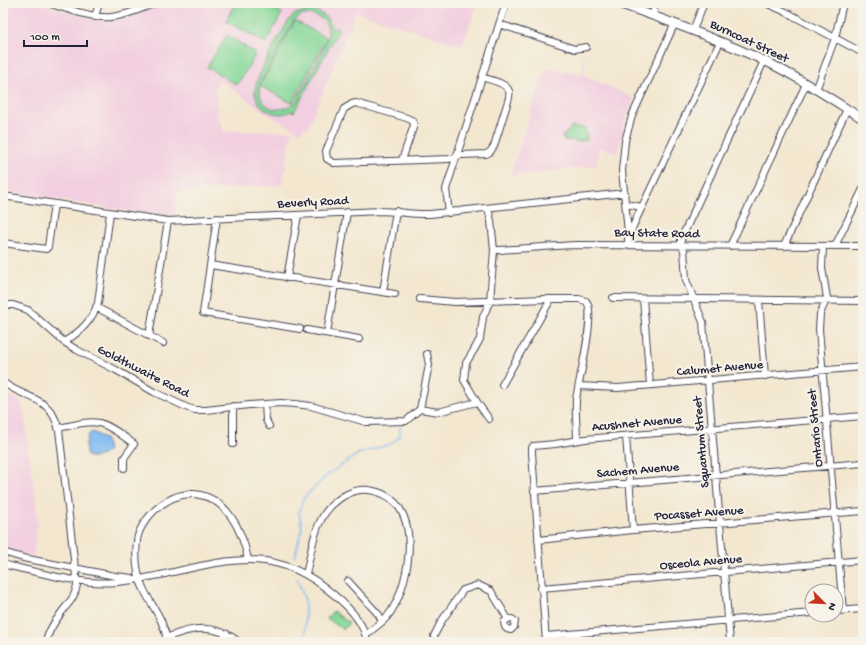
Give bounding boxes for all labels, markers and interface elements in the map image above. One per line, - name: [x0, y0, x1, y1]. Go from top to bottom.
- street label: Burncoat Street: [706, 17, 792, 67]
- scale bar: [24, 22, 87, 48]
- text: 100 m: [29, 31, 60, 45]
- street label: Beverly Road: [276, 194, 350, 212]
- street label: Bay State Road: [613, 226, 701, 242]
- street label: Goldthwaite Road: [94, 342, 193, 402]
- street label: Calumet Avenue: [676, 358, 764, 380]
- street label: Ontario Street: [805, 387, 827, 468]
- street label: Squantum Street: [690, 394, 713, 488]
- street label: Acushnet Avenue: [591, 413, 683, 435]
- street label: Sachem Avenue: [596, 460, 680, 482]
- street label: Pocasset Avenue: [653, 503, 744, 525]
- street label: Osceola Avenue: [659, 552, 743, 574]
- north arrow: [804, 583, 844, 623]
- text: N: [824, 601, 838, 612]

